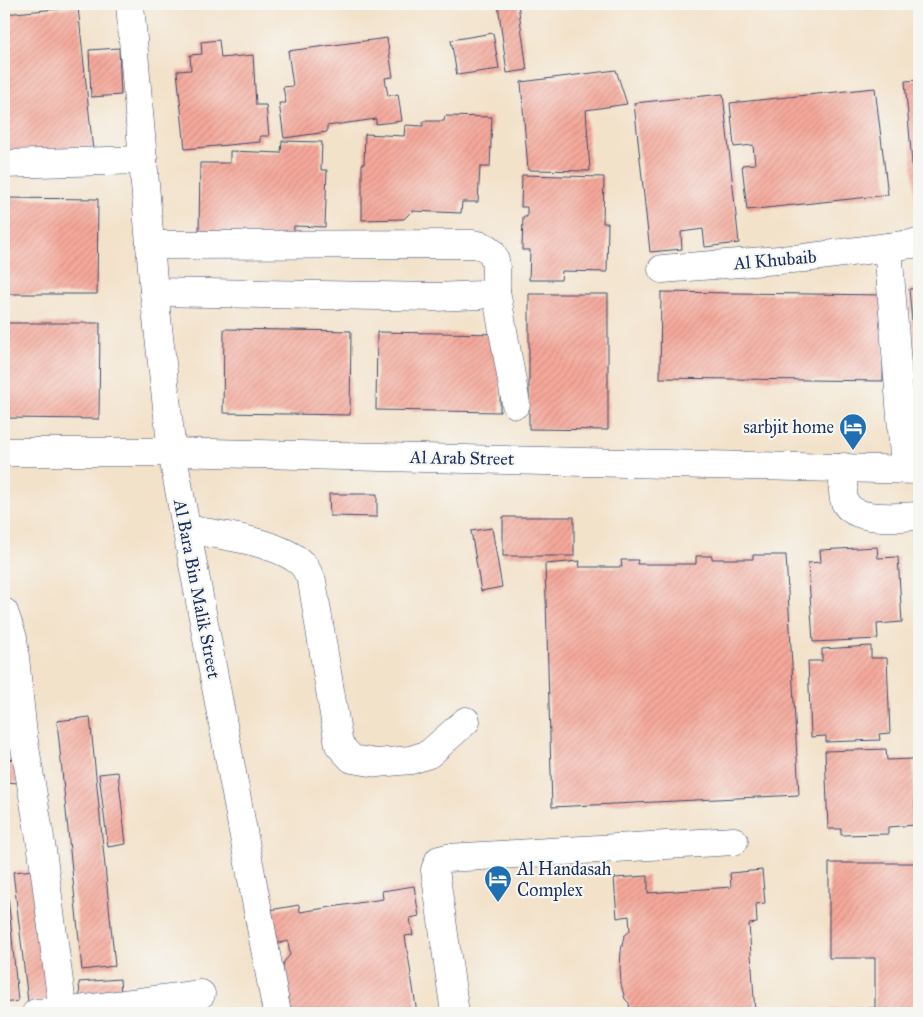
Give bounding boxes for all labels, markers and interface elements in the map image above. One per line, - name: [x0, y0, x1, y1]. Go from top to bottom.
- street label: Al Khubaib: [732, 245, 818, 275]
- hotel icon: sarbjit home: [838, 412, 868, 451]
- place label: sarbjit home: [743, 416, 834, 438]
- street label: Al Arab Street: [408, 446, 515, 470]
- street label: Al Bara Bin Malik Street: [169, 497, 225, 681]
- place label: Al Handasah Complex: [516, 858, 612, 901]
- hotel icon: Al Handasah Complex: [483, 864, 513, 903]

